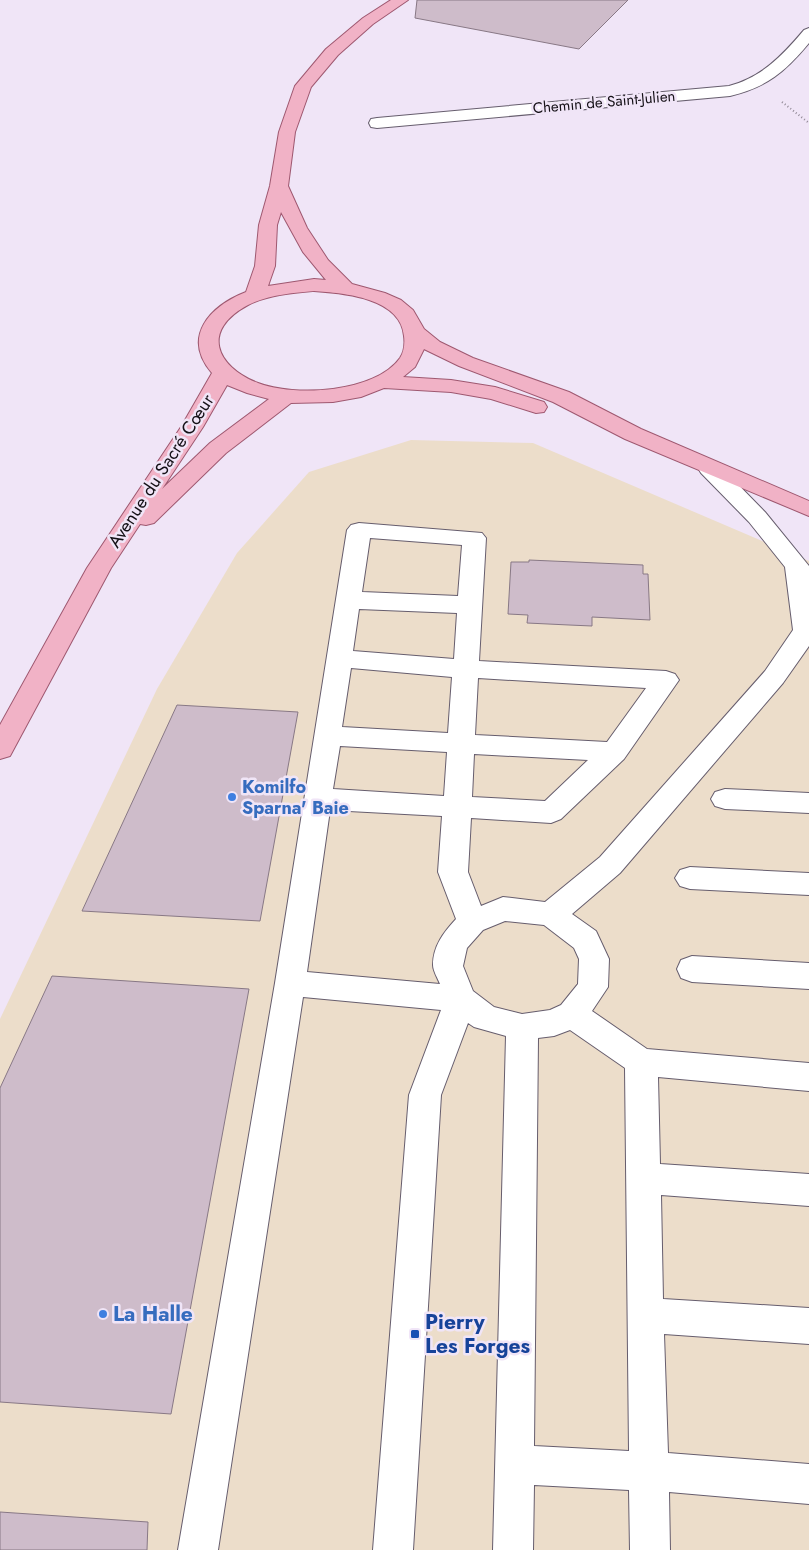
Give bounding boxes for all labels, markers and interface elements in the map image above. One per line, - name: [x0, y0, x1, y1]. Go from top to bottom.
- street label: Chemin de Saint-Julien: [532, 85, 676, 119]
- street label: Avenue du Sacré Cœur: [102, 388, 221, 553]
- place label: Komilfo Sparna' Baie: [242, 774, 349, 821]
- marker: Komilfo Sparna' Baie: [226, 791, 238, 803]
- place label: La Halle: [113, 1299, 193, 1329]
- place label: Pierry Les Forges: [425, 1307, 531, 1361]
- marker: La Halle: [97, 1308, 109, 1320]
- marker: Pierry Les Forges: [409, 1328, 421, 1340]

